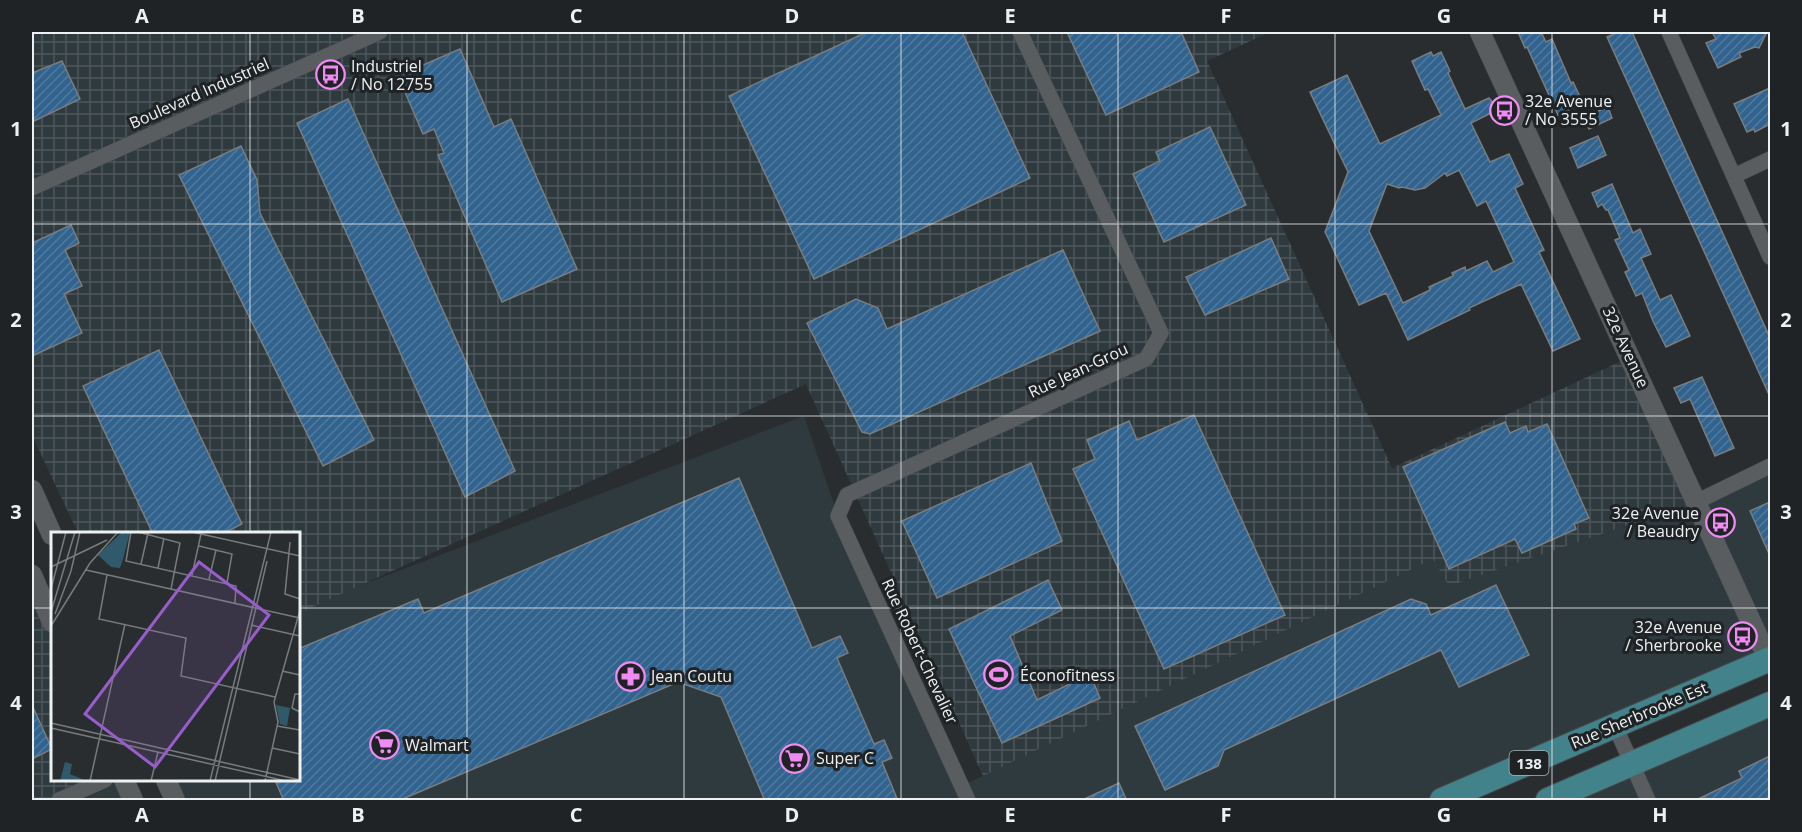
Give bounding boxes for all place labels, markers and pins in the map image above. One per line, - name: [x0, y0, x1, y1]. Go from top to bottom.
- place label: Industriel / No 12755: [351, 55, 433, 95]
- bus stop icon: Industriel / No 12755: [314, 59, 346, 91]
- place label: 32e Avenue / No 3555: [1525, 90, 1612, 130]
- bus stop icon: 32e Avenue / No 3555: [1488, 94, 1520, 126]
- place label: 32e Avenue / Beaudry: [1612, 502, 1700, 542]
- bus stop icon: 32e Avenue / Beaudry: [1704, 506, 1736, 538]
- place label: 32e Avenue / Sherbrooke: [1625, 616, 1722, 656]
- bus stop icon: 32e Avenue / Sherbrooke: [1727, 620, 1759, 652]
- sports icon: Éconofitness: [983, 659, 1015, 691]
- pharmacy icon: Jean Coutu: [614, 660, 646, 692]
- place label: Éconofitness: [1020, 664, 1115, 686]
- place label: Jean Coutu: [649, 665, 732, 687]
- supermarket icon: Walmart: [368, 729, 400, 761]
- place label: Walmart: [405, 734, 469, 756]
- supermarket icon: Super C: [779, 742, 811, 774]
- place label: Super C: [816, 747, 874, 769]

